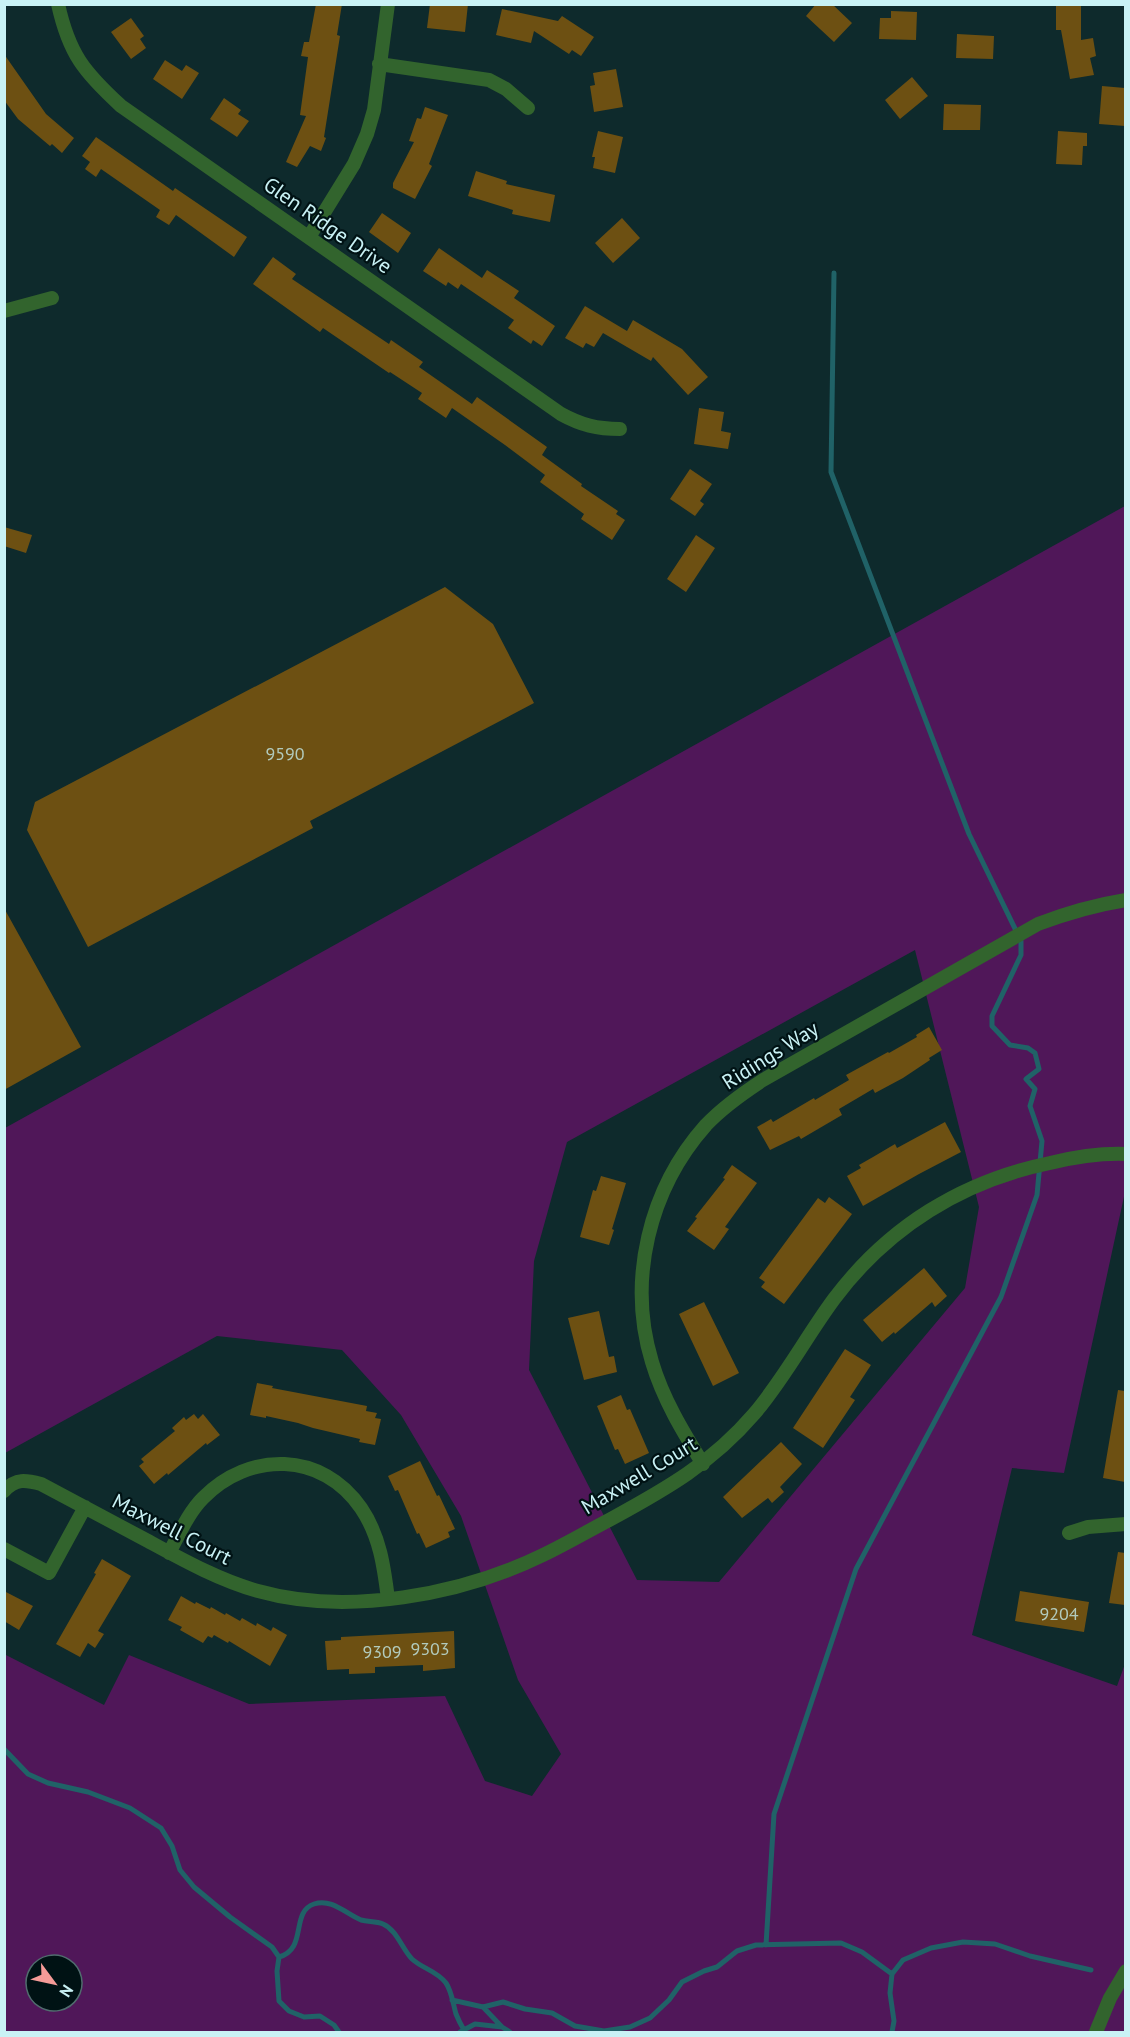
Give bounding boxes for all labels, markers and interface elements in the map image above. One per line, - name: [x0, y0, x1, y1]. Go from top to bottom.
- street label: Glen Ridge Drive: [259, 171, 397, 279]
- house number: 9590: [265, 742, 305, 765]
- street label: Ridings Way: [717, 1015, 823, 1095]
- street label: Maxwell Court: [576, 1430, 702, 1520]
- street label: Maxwell Court: [108, 1487, 236, 1571]
- house number: 9204: [1039, 1602, 1079, 1625]
- house number: 9303: [410, 1637, 450, 1660]
- house number: 9309: [362, 1640, 402, 1663]
- north arrow: [24, 1953, 84, 2013]
- text: N: [55, 1981, 78, 2001]

